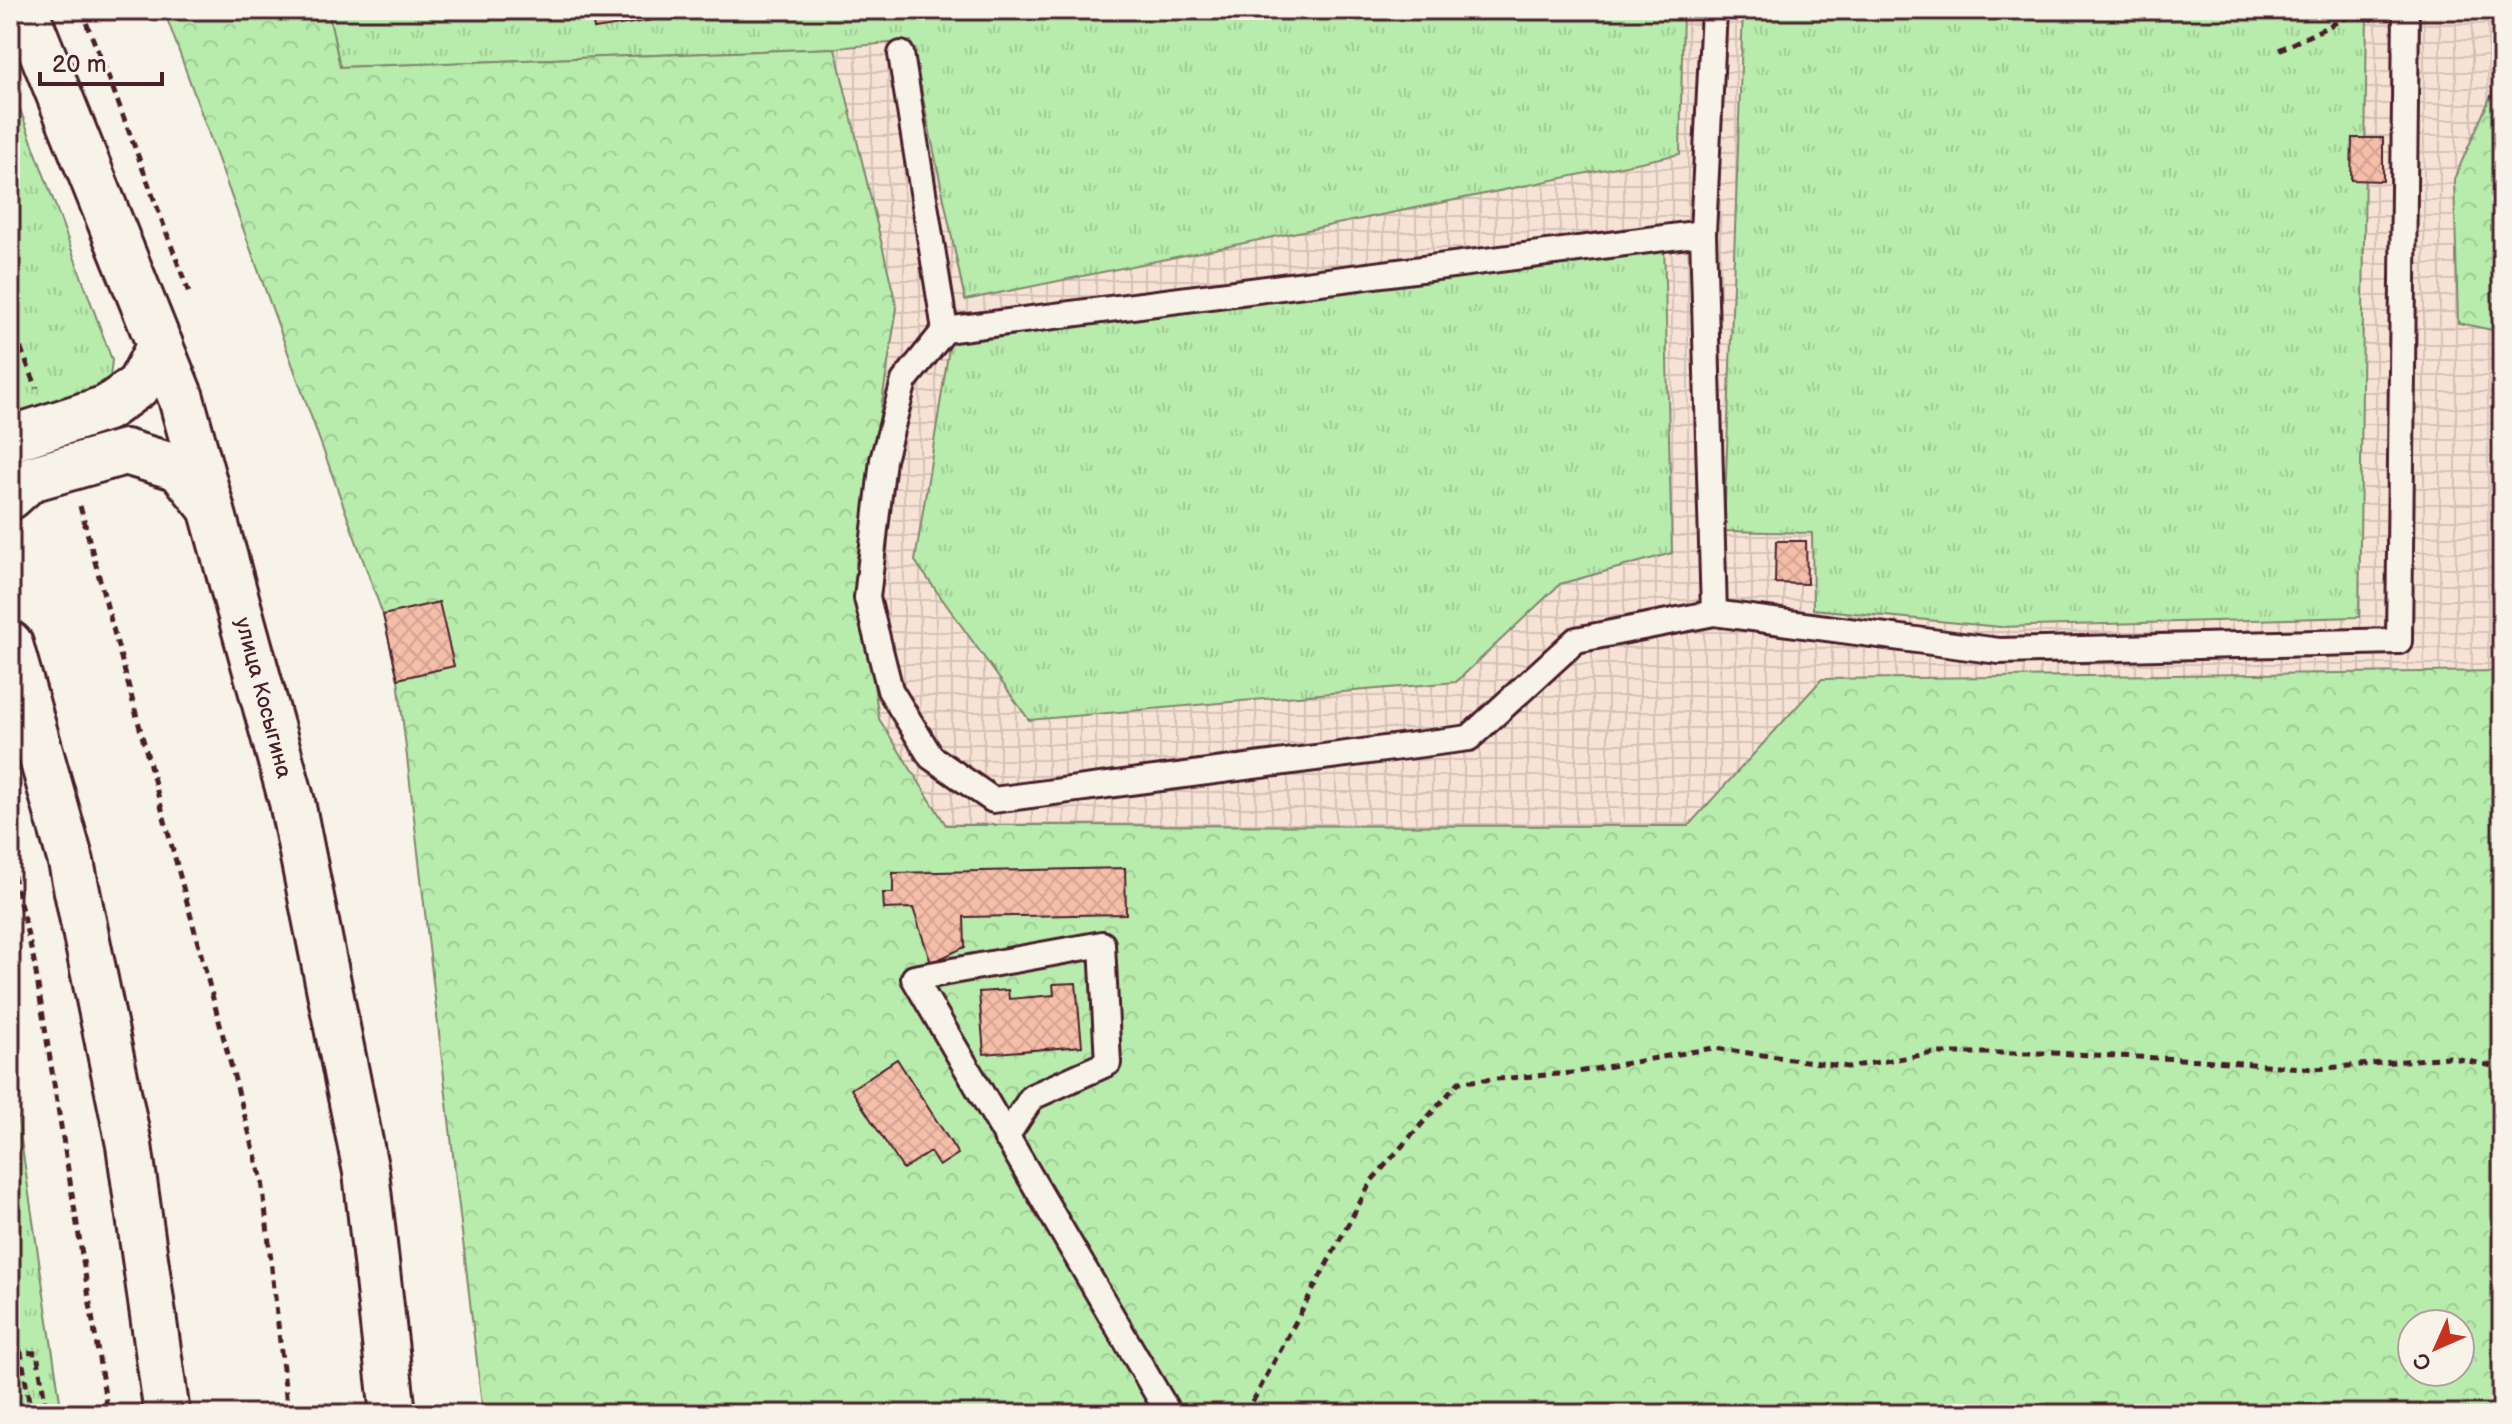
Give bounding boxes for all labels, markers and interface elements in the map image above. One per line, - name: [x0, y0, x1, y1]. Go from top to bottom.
- scale bar: [40, 36, 162, 86]
- text: 20 m: [52, 50, 107, 79]
- street label: улица Косыгина: [229, 615, 297, 781]
- north arrow: [2396, 1308, 2476, 1388]
- text: С: [2408, 1346, 2438, 1376]

